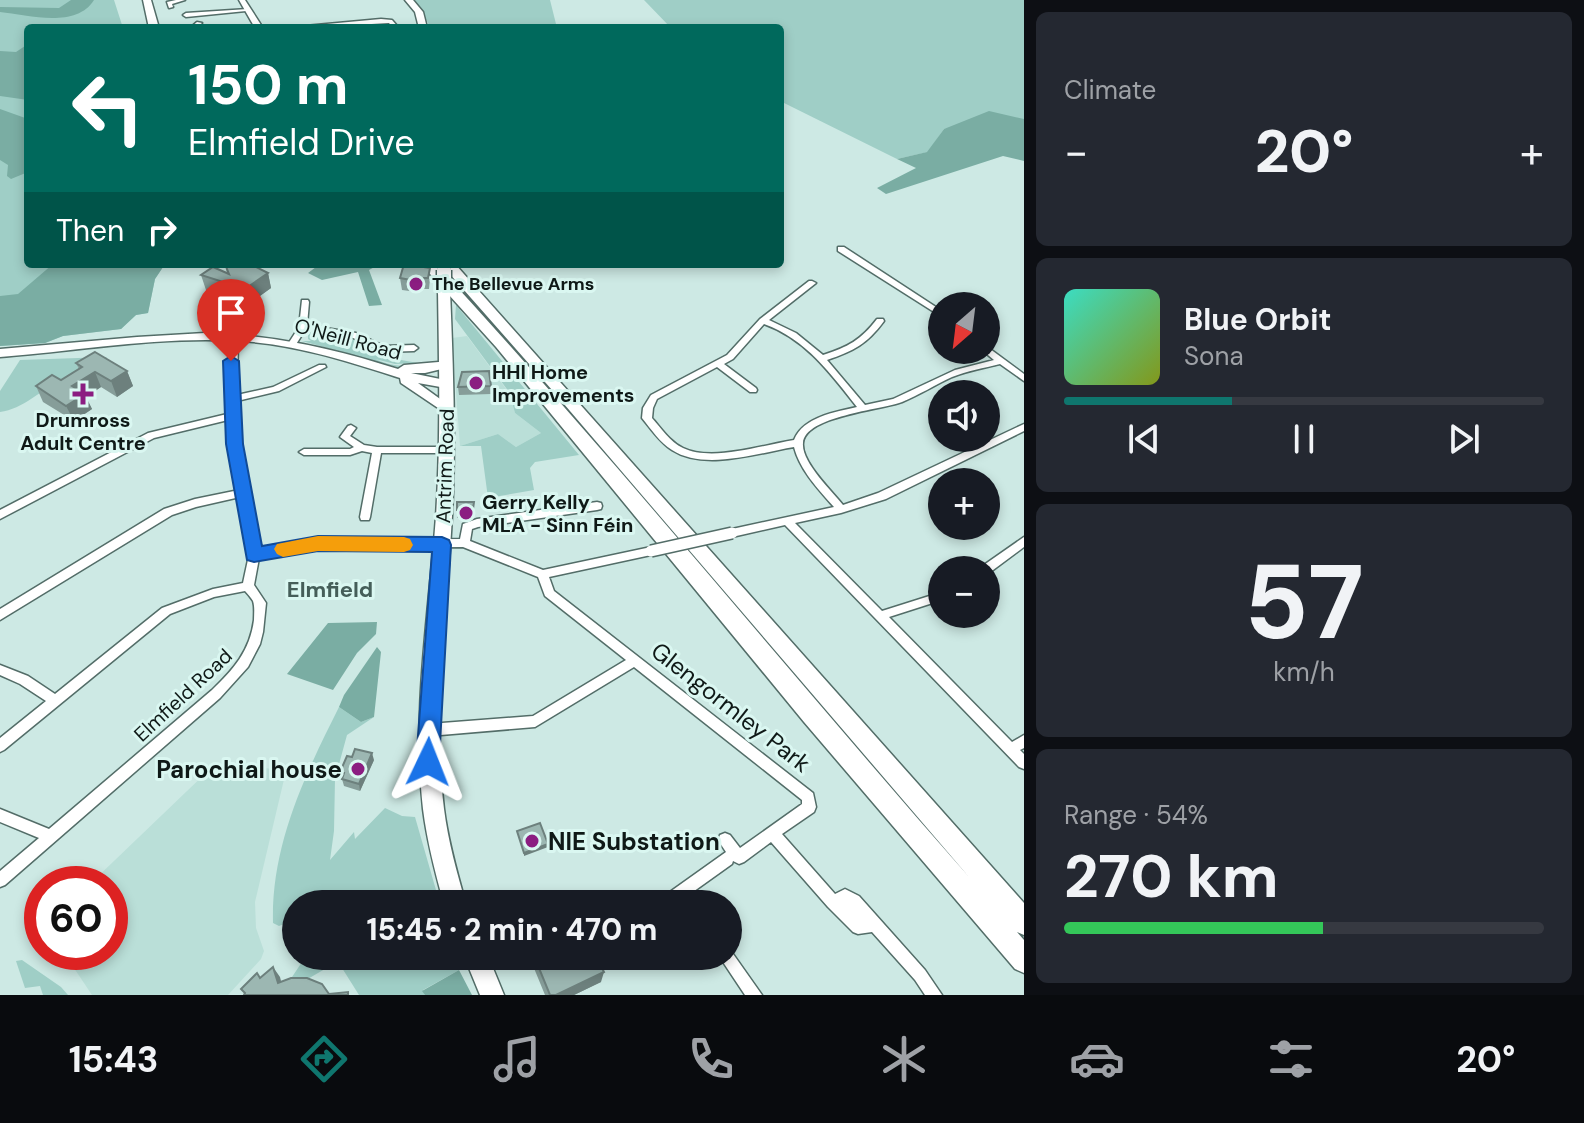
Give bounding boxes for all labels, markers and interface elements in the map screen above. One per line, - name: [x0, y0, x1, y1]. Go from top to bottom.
- text: 150 m: [188, 48, 349, 121]
- icon: left: [56, 56, 160, 160]
- text: Climate: [1064, 73, 1156, 107]
- text: 20°: [1255, 112, 1353, 191]
- text: Elmfield Drive: [188, 119, 415, 166]
- text: −: [1064, 123, 1088, 181]
- text: +: [1520, 123, 1544, 181]
- icon: right: [140, 208, 184, 252]
- text: Then: [56, 211, 124, 250]
- place label: The Bellevue Arms: [432, 272, 594, 296]
- marker: The Bellevue Arms: [407, 275, 425, 293]
- pin: [197, 279, 265, 361]
- icon: arrive: [209, 291, 253, 335]
- north arrow: [928, 292, 1000, 364]
- map controls: [928, 292, 1000, 628]
- text: Blue Orbit: [1184, 300, 1331, 339]
- street label: O'Neill Road: [292, 312, 404, 366]
- text: Sona: [1184, 339, 1244, 373]
- place label: HHI Home Improvements: [492, 359, 635, 408]
- marker: HHI Home Improvements: [467, 374, 485, 392]
- button: sound: [928, 380, 1000, 452]
- marker: Drumross Adult Centre: [72, 383, 94, 405]
- place label: Drumross Adult Centre: [20, 407, 146, 456]
- street label: Antrim Road: [430, 408, 460, 524]
- icon: previous: [1122, 417, 1166, 461]
- icon: pause: [1282, 417, 1326, 461]
- icon: next: [1442, 417, 1486, 461]
- button: +: [928, 468, 1000, 540]
- place label: Gerry Kelly MLA - Sinn Féin: [482, 489, 633, 538]
- marker: Gerry Kelly MLA - Sinn Féin: [457, 504, 475, 522]
- text: 57: [1244, 535, 1364, 670]
- button: −: [928, 556, 1000, 628]
- district label: Elmfield: [287, 575, 373, 604]
- street label: Glengormley Park: [645, 635, 817, 779]
- street label: Elmfield Road: [128, 643, 238, 747]
- text: km/h: [1273, 655, 1335, 689]
- position arrow: [386, 720, 470, 804]
- place label: Parochial house: [156, 754, 342, 785]
- marker: Parochial house: [349, 760, 367, 778]
- text: Range · 54%: [1064, 798, 1208, 832]
- place label: NIE Substation: [548, 826, 720, 857]
- marker: NIE Substation: [523, 832, 541, 850]
- text: 270 km: [1064, 837, 1278, 916]
- speed limit sign: 60: [24, 866, 128, 970]
- text: 15:45 · 2 min · 470 m: [367, 910, 657, 949]
- icon: directions: [296, 1031, 352, 1087]
- icon: music: [489, 1031, 545, 1087]
- icon: phone: [683, 1031, 739, 1087]
- icon: climate: [876, 1031, 932, 1087]
- icon: car: [1069, 1031, 1125, 1087]
- icon: filters: [1263, 1031, 1319, 1087]
- text: 15:43: [69, 1036, 158, 1083]
- text: 20°: [1456, 1036, 1515, 1083]

